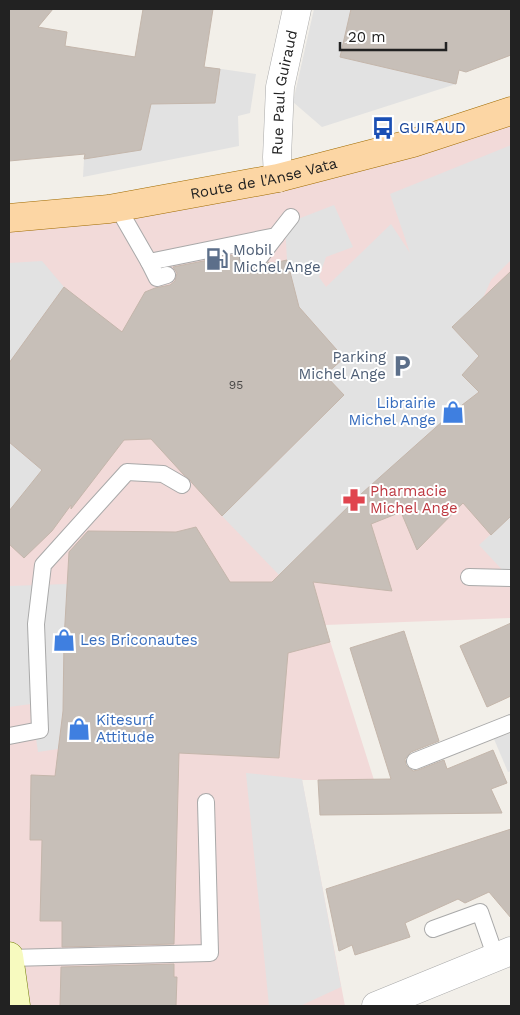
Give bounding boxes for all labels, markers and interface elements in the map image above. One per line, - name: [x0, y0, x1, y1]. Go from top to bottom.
- scale bar: [340, 20, 446, 52]
- street label: Rue Paul Guiraud: [268, 28, 301, 156]
- text: 20 m: [348, 28, 386, 46]
- bus stop icon: GUIRAUD: [370, 115, 396, 141]
- place label: GUIRAUD: [399, 119, 466, 137]
- street label: Route de l'Anse Vata: [189, 154, 339, 203]
- place label: Mobil Michel Ange: [233, 241, 321, 276]
- fuel station icon: Mobil Michel Ange: [204, 246, 230, 272]
- place label: Parking Michel Ange: [298, 348, 386, 383]
- parking icon: Parking Michel Ange: [389, 353, 415, 379]
- house number: 95: [229, 378, 243, 392]
- place label: Librairie Michel Ange: [348, 394, 436, 429]
- shop icon: Librairie Michel Ange: [440, 399, 466, 425]
- place label: Pharmacie Michel Ange: [370, 482, 458, 517]
- pharmacy icon: Pharmacie Michel Ange: [341, 487, 367, 513]
- shop icon: Les Briconautes: [51, 627, 77, 653]
- place label: Les Briconautes: [80, 631, 198, 649]
- place label: Kitesurf Attitude: [96, 711, 155, 746]
- shop icon: Kitesurf Attitude: [66, 716, 92, 742]

